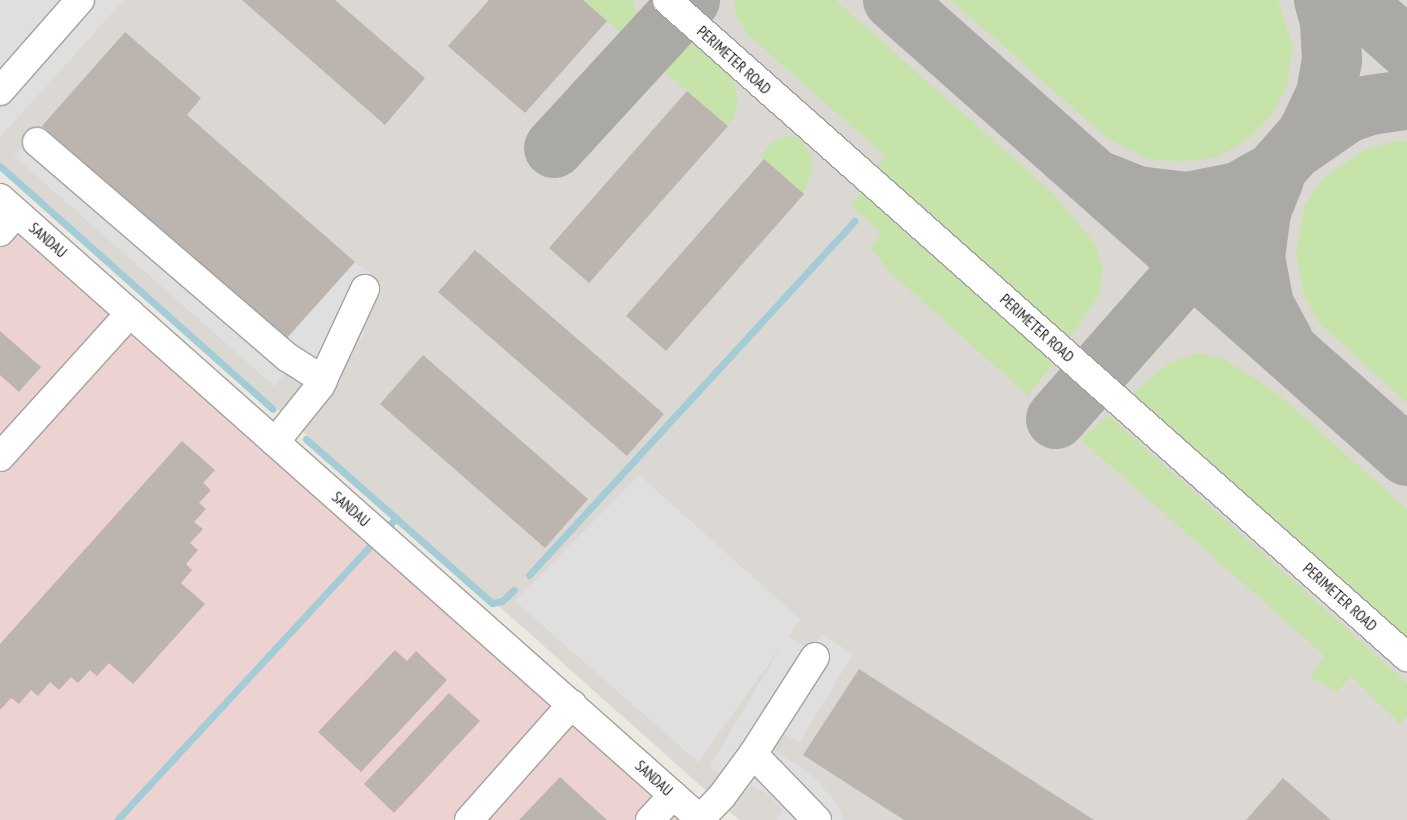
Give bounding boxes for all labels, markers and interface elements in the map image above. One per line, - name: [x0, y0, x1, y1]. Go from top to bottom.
- street label: PERIMETER ROAD: [693, 22, 775, 98]
- street label: SANDAU: [25, 219, 71, 261]
- street label: PERIMETER ROAD: [996, 290, 1078, 366]
- street label: SANDAU: [328, 488, 374, 530]
- street label: PERIMETER ROAD: [1299, 559, 1381, 635]
- street label: SANDAU: [632, 757, 676, 799]

